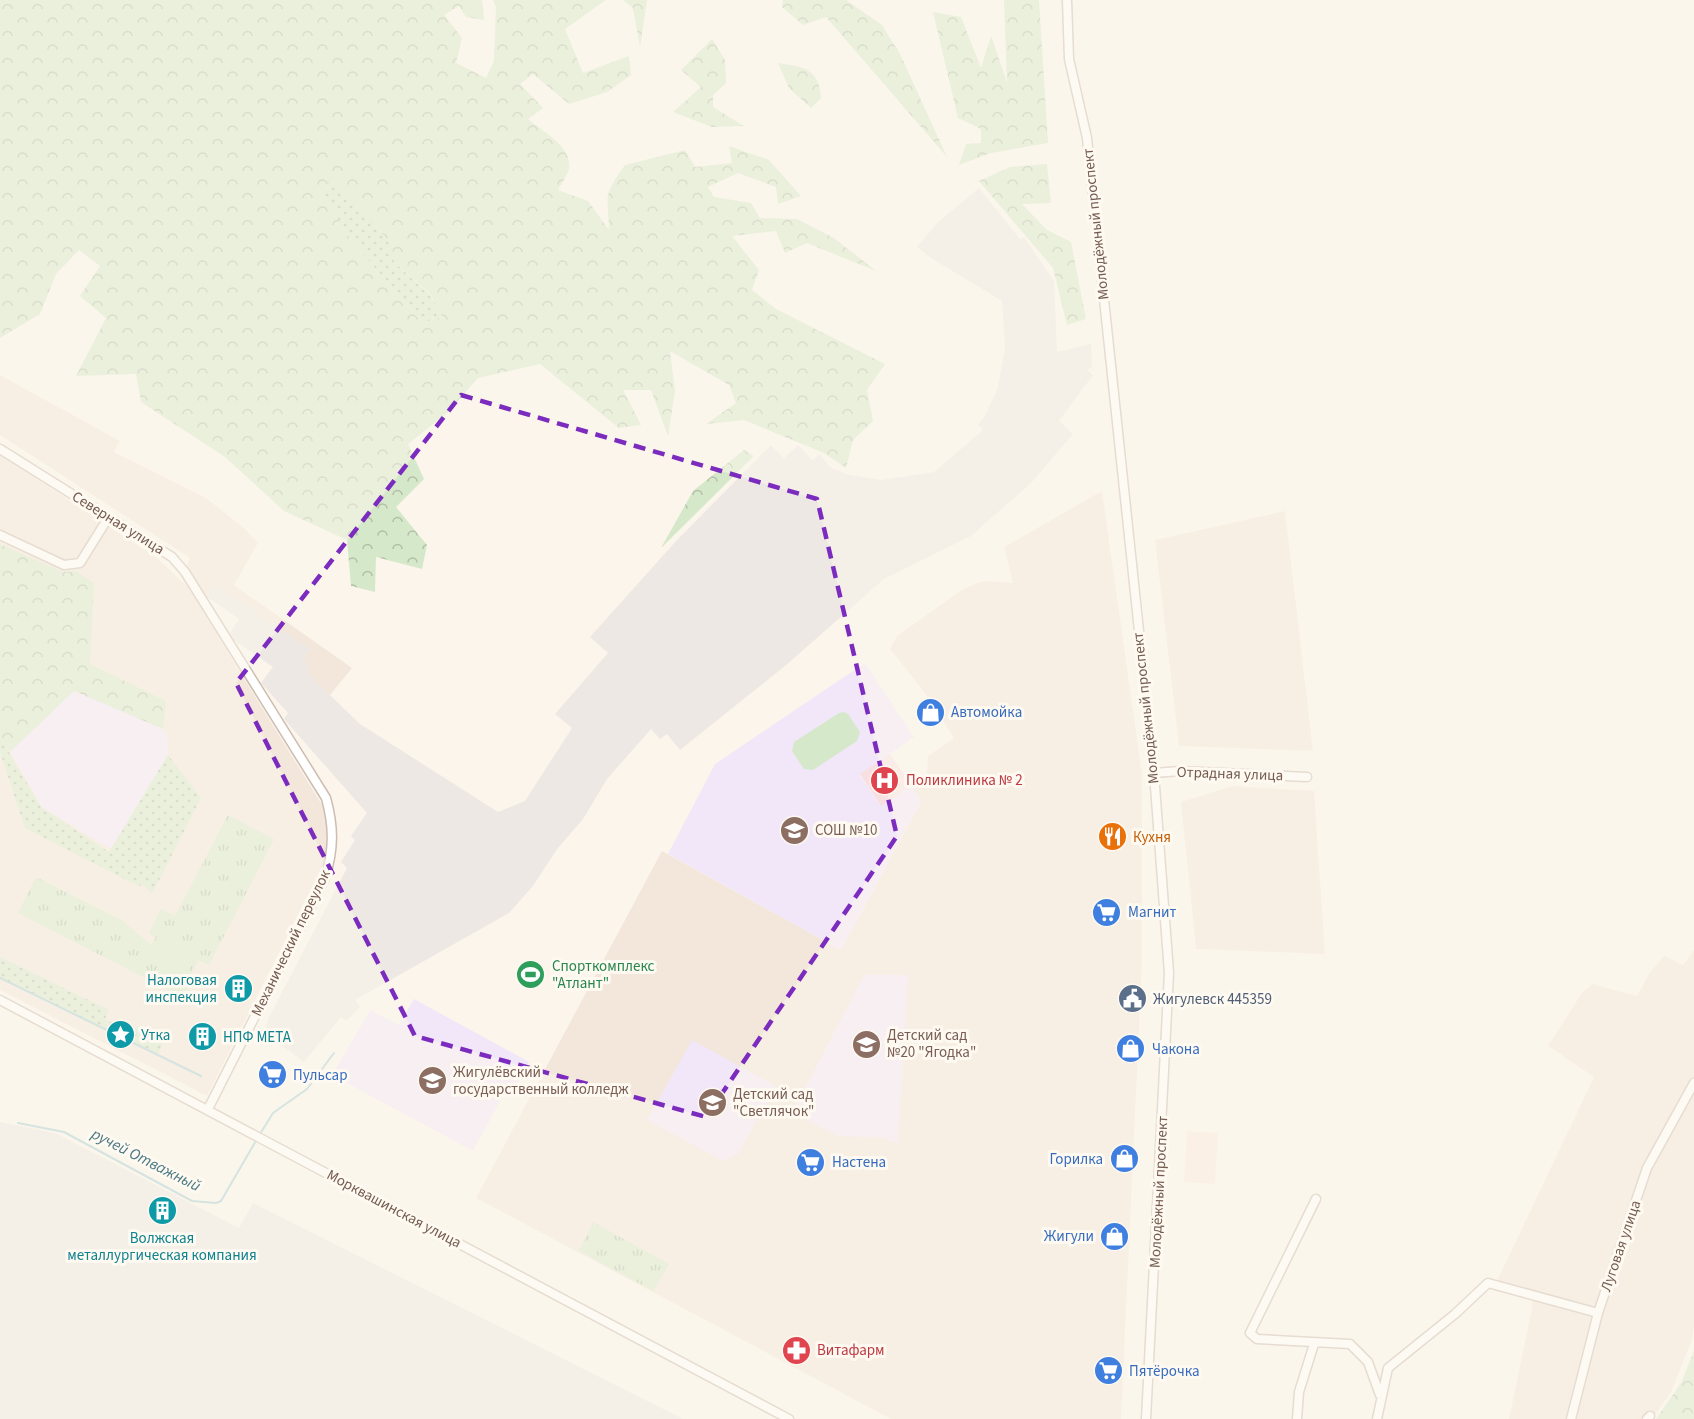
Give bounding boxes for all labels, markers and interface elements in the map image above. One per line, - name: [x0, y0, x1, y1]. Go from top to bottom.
- street label: Молодёжный проспект: [1078, 147, 1114, 301]
- street label: Северная улица: [68, 486, 168, 560]
- street label: Молодёжный проспект: [1128, 631, 1164, 785]
- shop icon: Автомойка: [914, 696, 946, 728]
- place label: Автомойка: [951, 702, 1022, 723]
- street label: Отрадная улица: [1176, 762, 1284, 786]
- hospital icon: Поликлиника № 2: [869, 764, 901, 796]
- place label: Поликлиника № 2: [906, 770, 1023, 791]
- school or university icon: СОШ №10: [778, 814, 810, 846]
- place label: СОШ №10: [815, 820, 878, 841]
- restaurant icon: Кухня: [1096, 821, 1128, 853]
- place label: Кухня: [1133, 827, 1171, 848]
- street label: Механический переулок: [246, 866, 336, 1020]
- supermarket icon: Магнит: [1091, 896, 1123, 928]
- place label: Магнит: [1128, 902, 1177, 923]
- place label: Спорткомплекс "Атлант": [552, 956, 655, 994]
- sports icon: Спорткомплекс "Атлант": [515, 959, 547, 991]
- place label: Налоговая инспекция: [146, 970, 217, 1008]
- building icon: Налоговая инспекция: [222, 973, 254, 1005]
- public building icon: Жигулевск 445359: [1116, 983, 1148, 1015]
- place label: Жигулевск 445359: [1153, 989, 1272, 1010]
- place icon: Утка: [104, 1019, 136, 1051]
- building icon: НПФ МЕТА: [186, 1021, 218, 1053]
- place label: Утка: [141, 1025, 170, 1046]
- place label: Детский сад №20 "Ягодка": [887, 1025, 976, 1063]
- place label: НПФ МЕТА: [223, 1027, 292, 1048]
- school or university icon: Детский сад №20 "Ягодка": [850, 1028, 882, 1060]
- shop icon: Чакона: [1115, 1033, 1147, 1065]
- place label: Чакона: [1152, 1039, 1200, 1060]
- supermarket icon: Пульсар: [256, 1059, 288, 1091]
- place label: Жигулёвский государственный колледж: [453, 1062, 629, 1100]
- place label: Пульсар: [293, 1065, 347, 1086]
- school or university icon: Жигулёвский государственный колледж: [416, 1065, 448, 1097]
- place label: Детский сад "Светлячок": [733, 1084, 814, 1122]
- school or university icon: Детский сад "Светлячок": [696, 1087, 728, 1119]
- street label: Молодёжный проспект: [1145, 1115, 1173, 1269]
- water label: ручей Отважный: [87, 1123, 204, 1197]
- shop icon: Горилка: [1108, 1143, 1140, 1175]
- supermarket icon: Настена: [795, 1146, 827, 1178]
- place label: Горилка: [1049, 1149, 1103, 1170]
- place label: Настена: [832, 1152, 886, 1173]
- street label: Морквашинская улица: [323, 1165, 465, 1253]
- building icon: Волжская металлургическая компания: [146, 1195, 178, 1227]
- street label: Луговая улица: [1596, 1198, 1646, 1294]
- shop icon: Жигули: [1099, 1220, 1131, 1252]
- place label: Жигули: [1044, 1226, 1094, 1247]
- place label: Волжская металлургическая компания: [67, 1228, 257, 1266]
- pharmacy icon: Витафарм: [780, 1334, 812, 1366]
- place label: Витафарм: [817, 1340, 885, 1361]
- supermarket icon: Пятёрочка: [1092, 1355, 1124, 1387]
- place label: Пятёрочка: [1129, 1361, 1200, 1382]

